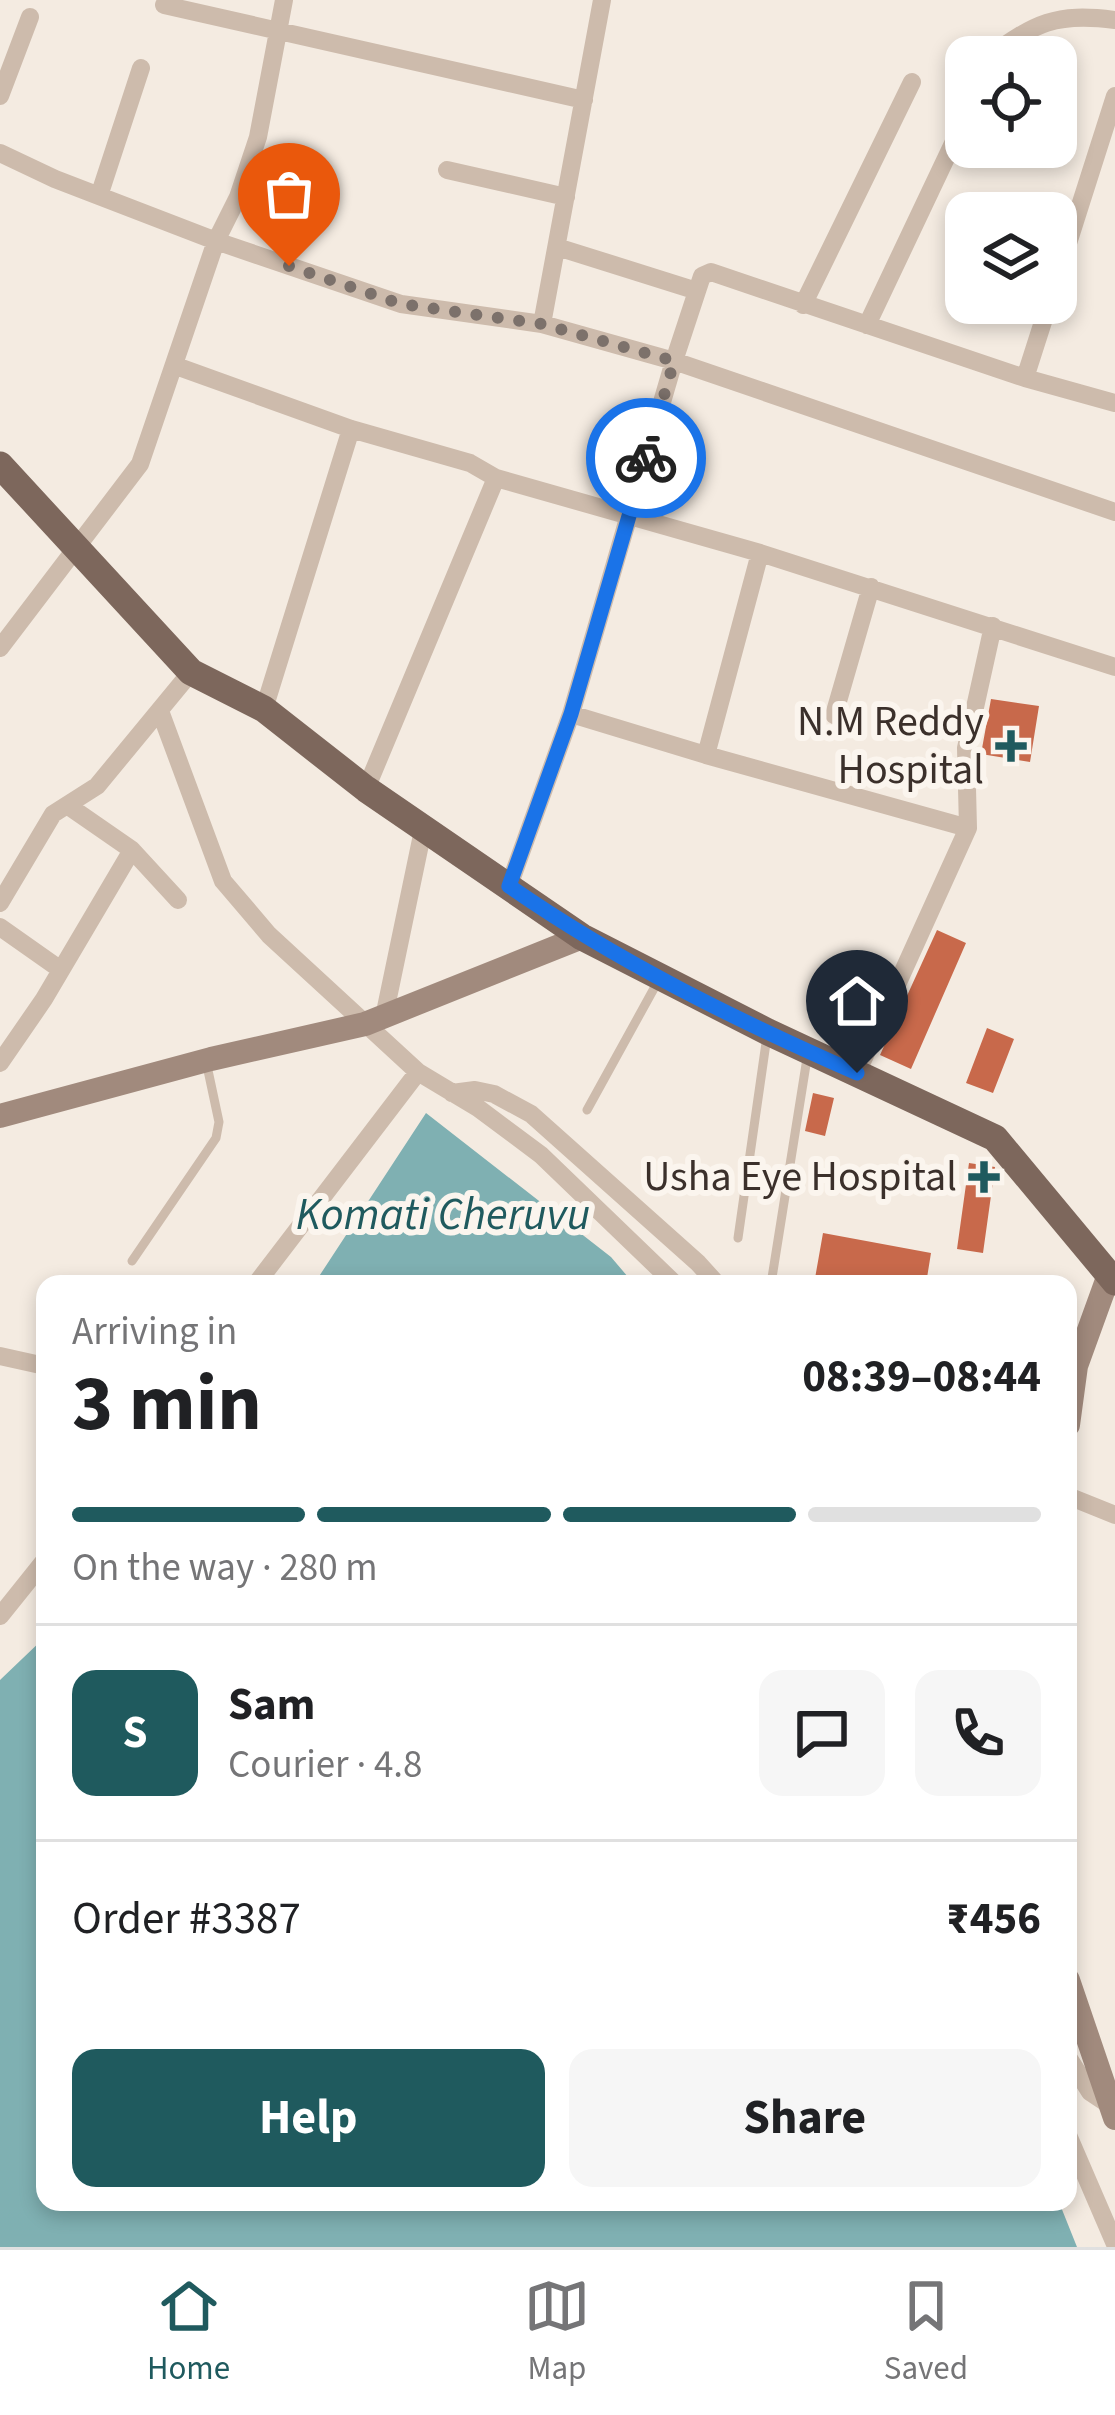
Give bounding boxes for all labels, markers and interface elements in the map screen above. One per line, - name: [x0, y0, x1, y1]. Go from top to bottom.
- map controls: [945, 36, 1077, 324]
- button: locate: [945, 36, 1077, 168]
- pin: [238, 143, 340, 266]
- icon: bag: [256, 161, 322, 227]
- button: layers: [945, 192, 1077, 324]
- courier: [586, 398, 706, 518]
- icon: bike: [613, 425, 679, 491]
- place label: N.M Reddy Hospital: [797, 692, 984, 800]
- marker: N.M Reddy Hospital: [995, 730, 1027, 762]
- pin: [806, 950, 908, 1073]
- icon: home: [824, 968, 890, 1034]
- place label: Usha Eye Hospital: [643, 1147, 957, 1207]
- marker: Usha Eye Hospital: [968, 1161, 1000, 1193]
- water label: Komati Cheruvu: [296, 1183, 590, 1247]
- text: Arriving in: [72, 1304, 237, 1360]
- text: 08:39–08:44: [802, 1345, 1041, 1409]
- text: 3 min: [72, 1349, 262, 1460]
- text: On the way · 280 m: [72, 1540, 378, 1596]
- button: chat: [759, 1670, 885, 1796]
- button: phone: [915, 1670, 1041, 1796]
- text: Sam: [228, 1673, 315, 1737]
- text: S: [122, 1701, 148, 1765]
- text: Courier · 4.8: [228, 1737, 422, 1793]
- text: Order #3387: [72, 1887, 301, 1951]
- text: ₹456: [946, 1887, 1041, 1951]
- button: Help: [72, 2049, 545, 2187]
- button: Share: [569, 2049, 1041, 2187]
- tab: Home: [147, 2273, 230, 2392]
- tab: Map: [524, 2273, 590, 2392]
- tab: Saved: [884, 2273, 968, 2392]

